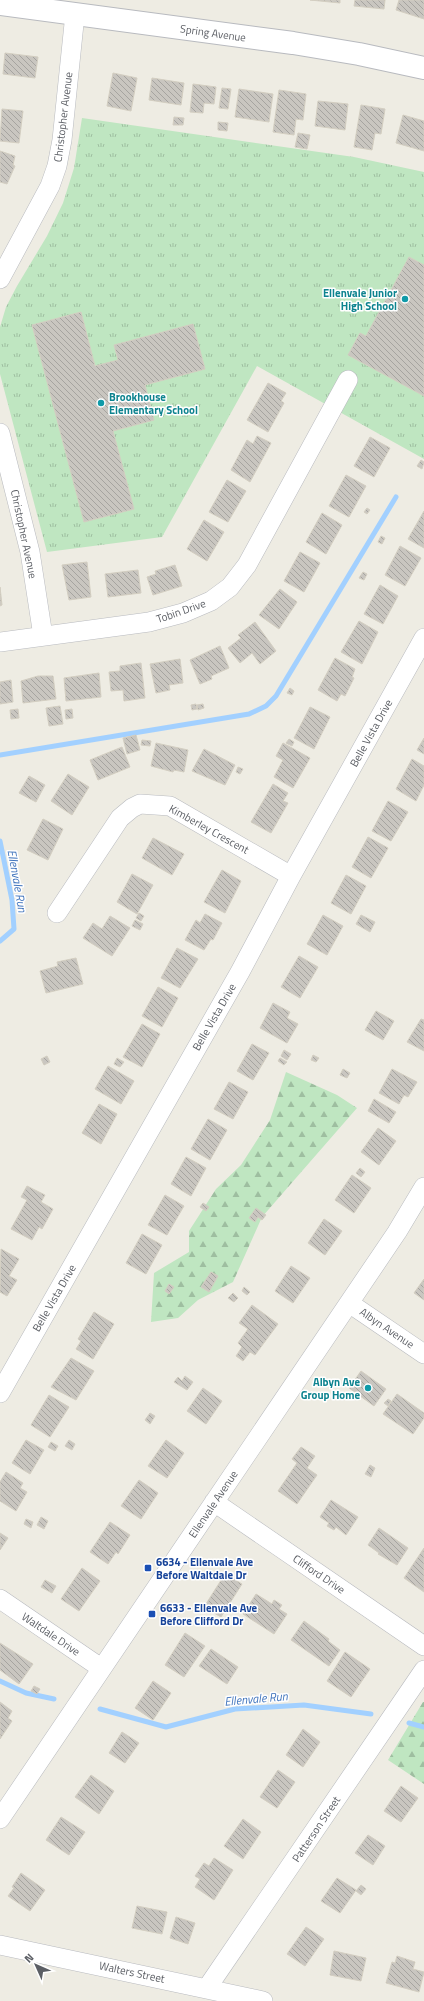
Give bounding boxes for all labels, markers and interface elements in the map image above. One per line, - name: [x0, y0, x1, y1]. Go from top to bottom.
- street label: Spring Avenue: [179, 20, 247, 46]
- street label: Christopher Avenue: [50, 71, 77, 163]
- place label: Ellenvale Junior High School: [323, 285, 397, 314]
- marker: Ellenvale Junior High School: [400, 294, 410, 304]
- place label: Brookhouse Elementary School: [109, 389, 198, 418]
- marker: Brookhouse Elementary School: [96, 398, 106, 408]
- street label: Christopher Avenue: [7, 488, 41, 580]
- street label: Tobin Drive: [154, 595, 208, 627]
- street label: Belle Vista Drive: [346, 696, 396, 770]
- street label: Kimberley Crescent: [166, 800, 252, 858]
- water label: Ellenvale Run: [3, 848, 33, 915]
- street label: Belle Vista Drive: [188, 980, 240, 1054]
- street label: Belle Vista Drive: [28, 1261, 80, 1335]
- street label: Albyn Avenue: [356, 1304, 418, 1352]
- place label: Albyn Ave Group Home: [301, 1374, 360, 1403]
- marker: Albyn Ave Group Home: [363, 1383, 373, 1393]
- street label: Ellenvale Avenue: [184, 1467, 242, 1541]
- street label: Clifford Drive: [290, 1551, 349, 1598]
- place label: 6634 - Ellenvale Ave Before Waltdale Dr: [156, 1554, 254, 1583]
- marker: 6634 - Ellenvale Ave Before Waltdale Dr: [143, 1563, 153, 1573]
- place label: 6633 - Ellenvale Ave Before Clifford Dr: [160, 1600, 258, 1629]
- street label: Waltdale Drive: [19, 1609, 84, 1660]
- marker: 6633 - Ellenvale Ave Before Clifford Dr: [147, 1609, 157, 1619]
- water label: Ellenvale Run: [224, 1686, 289, 1711]
- street label: Patterson Street: [288, 1793, 344, 1865]
- north arrow: [16, 1945, 56, 1985]
- text: N: [21, 1950, 37, 1966]
- street label: Walters Street: [98, 1957, 166, 1987]

